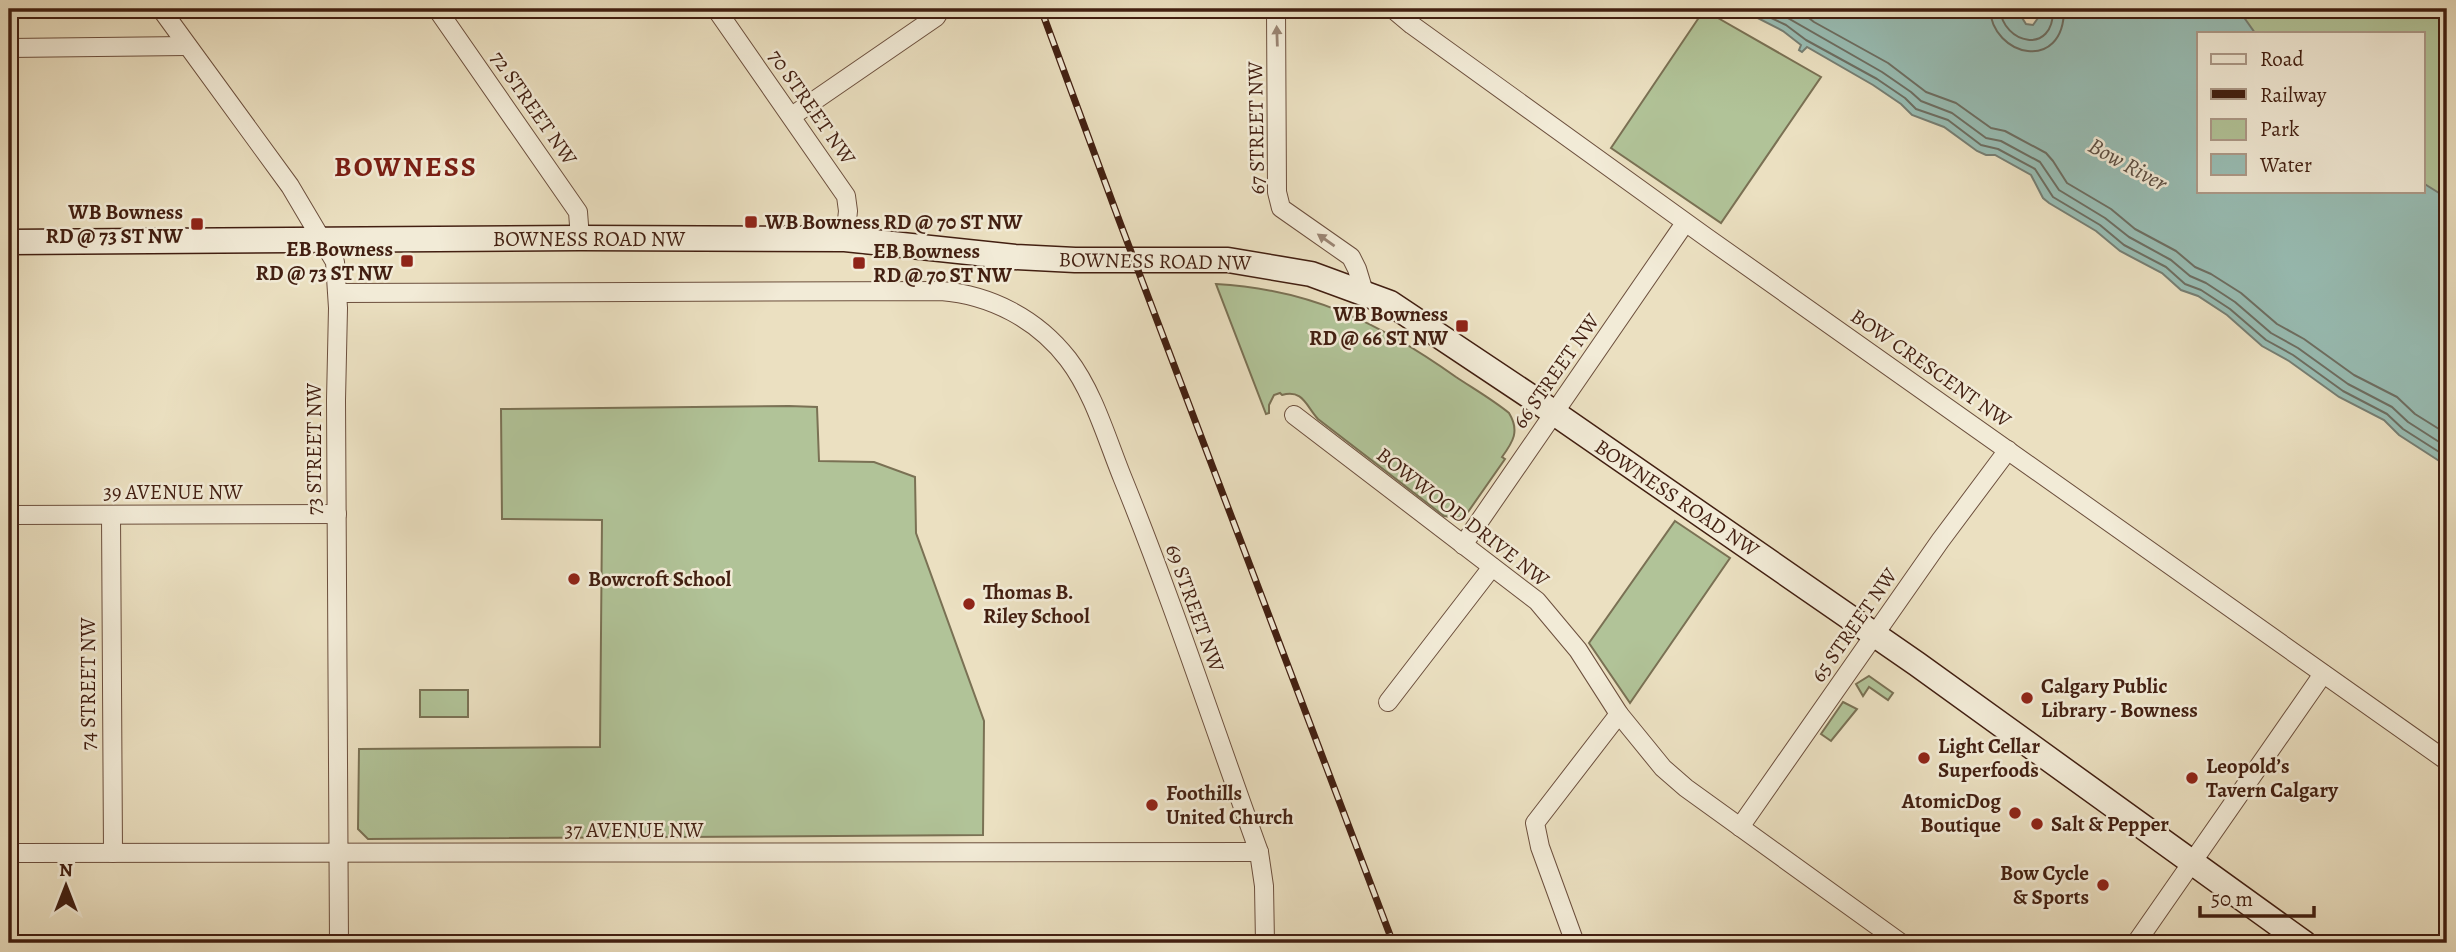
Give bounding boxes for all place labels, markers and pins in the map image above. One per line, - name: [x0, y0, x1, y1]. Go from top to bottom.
- place label: WB Bowness RD @ 73 ST NW: [46, 198, 184, 250]
- place label: WB Bowness RD @ 70 ST NW: [764, 208, 1023, 236]
- marker: WB Bowness RD @ 70 ST NW: [743, 214, 759, 230]
- marker: WB Bowness RD @ 73 ST NW: [189, 216, 205, 232]
- place label: EB Bowness RD @ 73 ST NW: [256, 235, 394, 287]
- place label: EB Bowness RD @ 70 ST NW: [873, 237, 1013, 289]
- marker: EB Bowness RD @ 73 ST NW: [399, 253, 415, 269]
- marker: EB Bowness RD @ 70 ST NW: [851, 255, 867, 271]
- place label: WB Bowness RD @ 66 ST NW: [1309, 300, 1449, 352]
- marker: WB Bowness RD @ 66 ST NW: [1454, 318, 1470, 334]
- place label: Bowcroft School: [588, 565, 732, 593]
- marker: Bowcroft School: [566, 571, 582, 587]
- place label: Thomas B. Riley School: [983, 578, 1090, 630]
- marker: Thomas B. Riley School: [961, 596, 977, 612]
- place label: Calgary Public Library - Bowness: [2041, 672, 2198, 724]
- marker: Calgary Public Library - Bowness: [2019, 690, 2035, 706]
- place label: Light Cellar Superfoods: [1938, 732, 2040, 784]
- marker: Light Cellar Superfoods: [1916, 750, 1932, 766]
- place label: Leopold’s Tavern Calgary: [2206, 752, 2339, 804]
- marker: Leopold’s Tavern Calgary: [2184, 770, 2200, 786]
- place label: Foothills United Church: [1166, 779, 1294, 831]
- place label: AtomicDog Boutique: [1901, 787, 2001, 839]
- marker: Foothills United Church: [1144, 797, 1160, 813]
- marker: AtomicDog Boutique: [2007, 805, 2023, 821]
- place label: Salt & Pepper: [2051, 810, 2169, 838]
- marker: Salt & Pepper: [2029, 816, 2045, 832]
- place label: Bow Cycle & Sports: [2000, 859, 2089, 911]
- marker: Bow Cycle & Sports: [2095, 877, 2111, 893]

